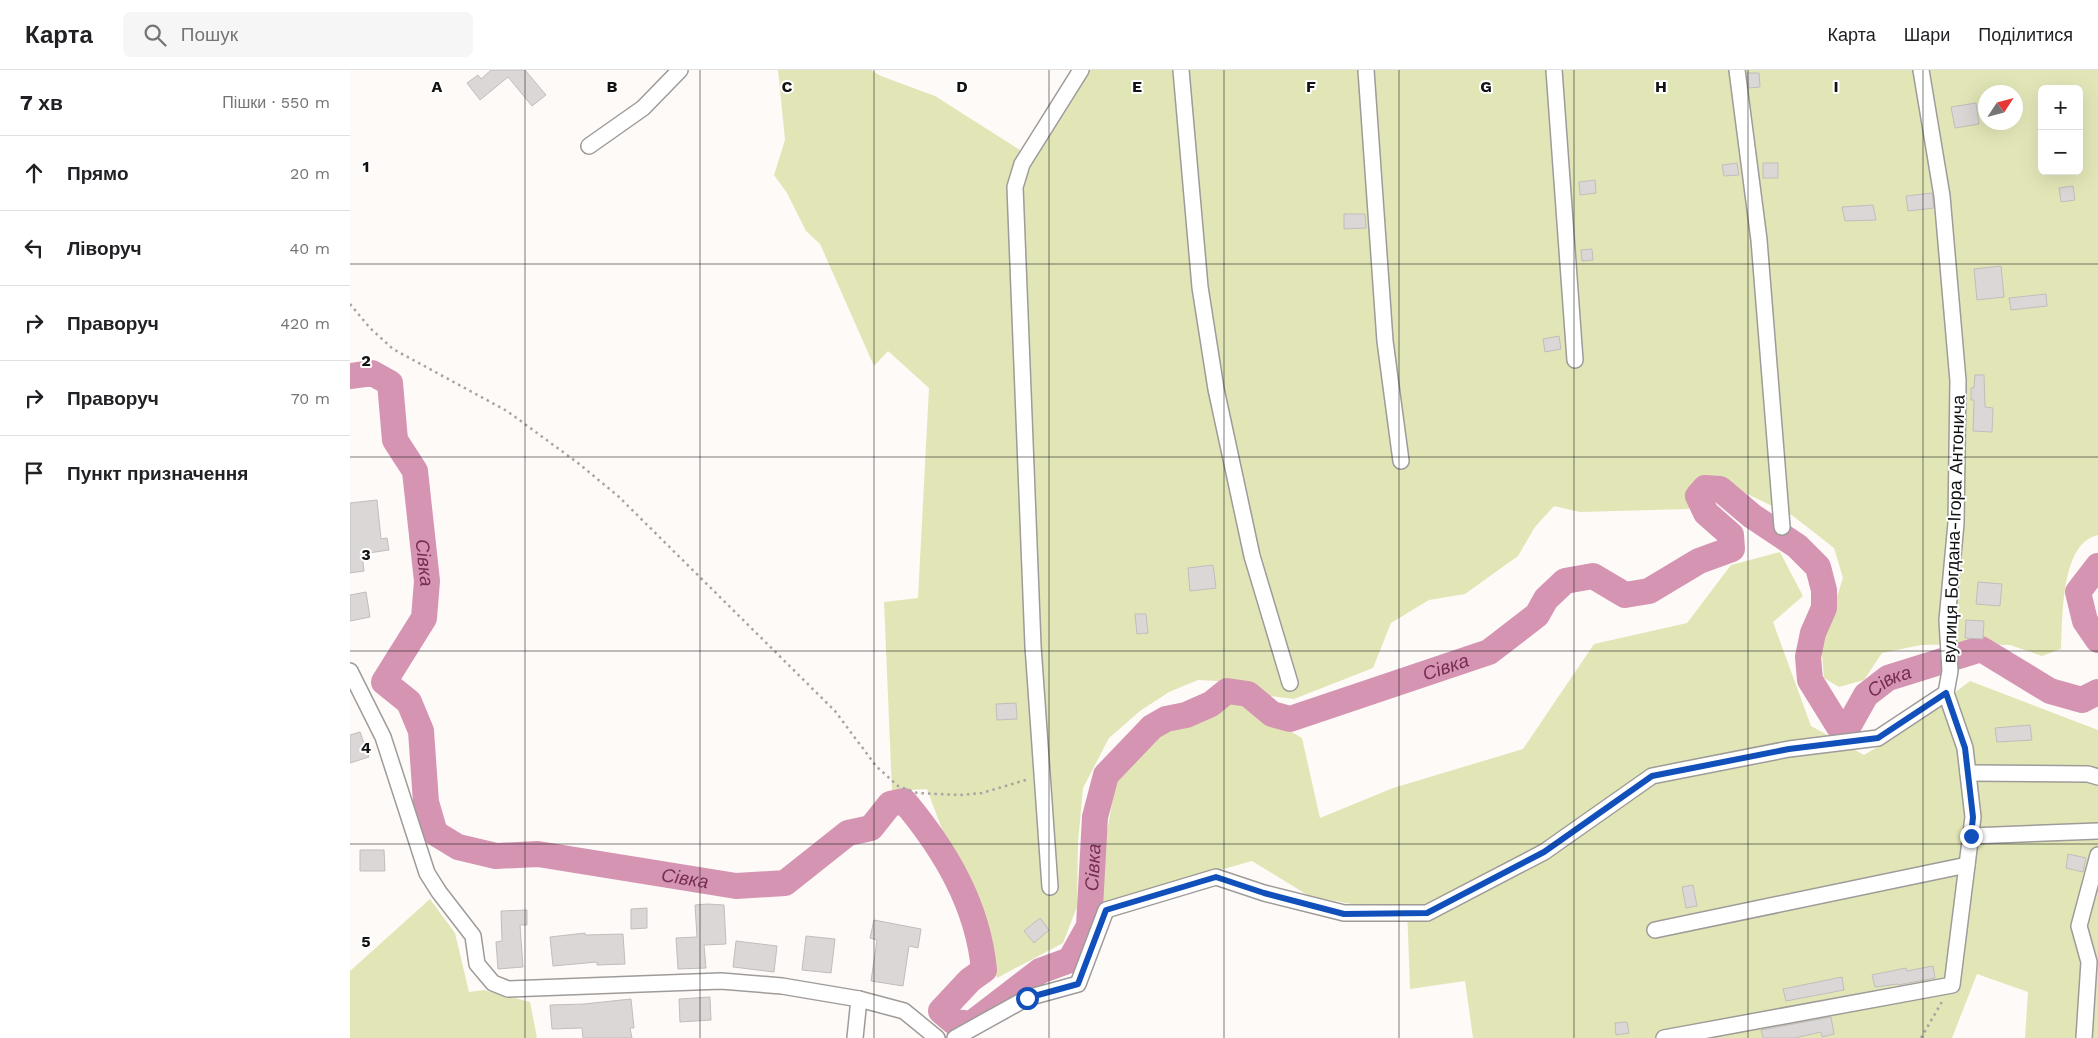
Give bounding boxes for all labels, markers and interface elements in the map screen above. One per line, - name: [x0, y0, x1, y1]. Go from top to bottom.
- search box: [123, 12, 473, 57]
- text: Карта: [25, 21, 93, 49]
- icon: search: [141, 21, 169, 49]
- text: Пошук: [181, 23, 238, 46]
- text: Карта: [1828, 24, 1876, 45]
- text: Шари: [1904, 24, 1950, 45]
- text: Поділитися: [1978, 24, 2073, 45]
- text: A: [432, 77, 443, 96]
- text: B: [607, 77, 618, 96]
- text: C: [782, 77, 793, 96]
- text: D: [956, 77, 968, 96]
- text: E: [1132, 77, 1142, 96]
- text: F: [1306, 77, 1316, 96]
- text: G: [1480, 77, 1492, 96]
- text: H: [1655, 77, 1667, 96]
- text: I: [1833, 77, 1839, 96]
- north arrow: [1978, 85, 2023, 130]
- map controls: [2038, 85, 2083, 175]
- button: +: [2038, 85, 2083, 130]
- text: 7 хв: [20, 90, 63, 115]
- text: Пішки · 550 m: [222, 93, 330, 112]
- button: −: [2038, 130, 2083, 175]
- text: 1: [363, 157, 369, 176]
- icon: ahead: [20, 159, 48, 187]
- text: Прямо: [67, 162, 129, 185]
- text: 20 m: [290, 164, 330, 183]
- icon: left: [20, 234, 48, 262]
- text: Ліворуч: [67, 237, 142, 260]
- text: 40 m: [290, 239, 330, 258]
- icon: right: [20, 309, 48, 337]
- text: Праворуч: [67, 312, 159, 335]
- text: 420 m: [280, 314, 330, 333]
- text: 2: [361, 351, 371, 370]
- icon: right: [20, 384, 48, 412]
- text: Праворуч: [67, 387, 159, 410]
- text: 70 m: [291, 389, 330, 408]
- street label: вулиця Богдана-Ігора Антонича: [1938, 393, 1969, 664]
- icon: arrive: [20, 459, 48, 487]
- text: Пункт призначення: [67, 462, 248, 485]
- water label: Сівка: [410, 538, 438, 587]
- text: 3: [361, 545, 371, 564]
- water label: Сівка: [1420, 649, 1472, 686]
- water label: Сівка: [1862, 661, 1914, 702]
- text: 4: [361, 738, 371, 757]
- route end: [1960, 825, 1983, 848]
- water label: Сівка: [1080, 843, 1106, 892]
- water label: Сівка: [660, 863, 710, 893]
- text: 5: [361, 932, 371, 951]
- route start: [1016, 987, 1039, 1010]

